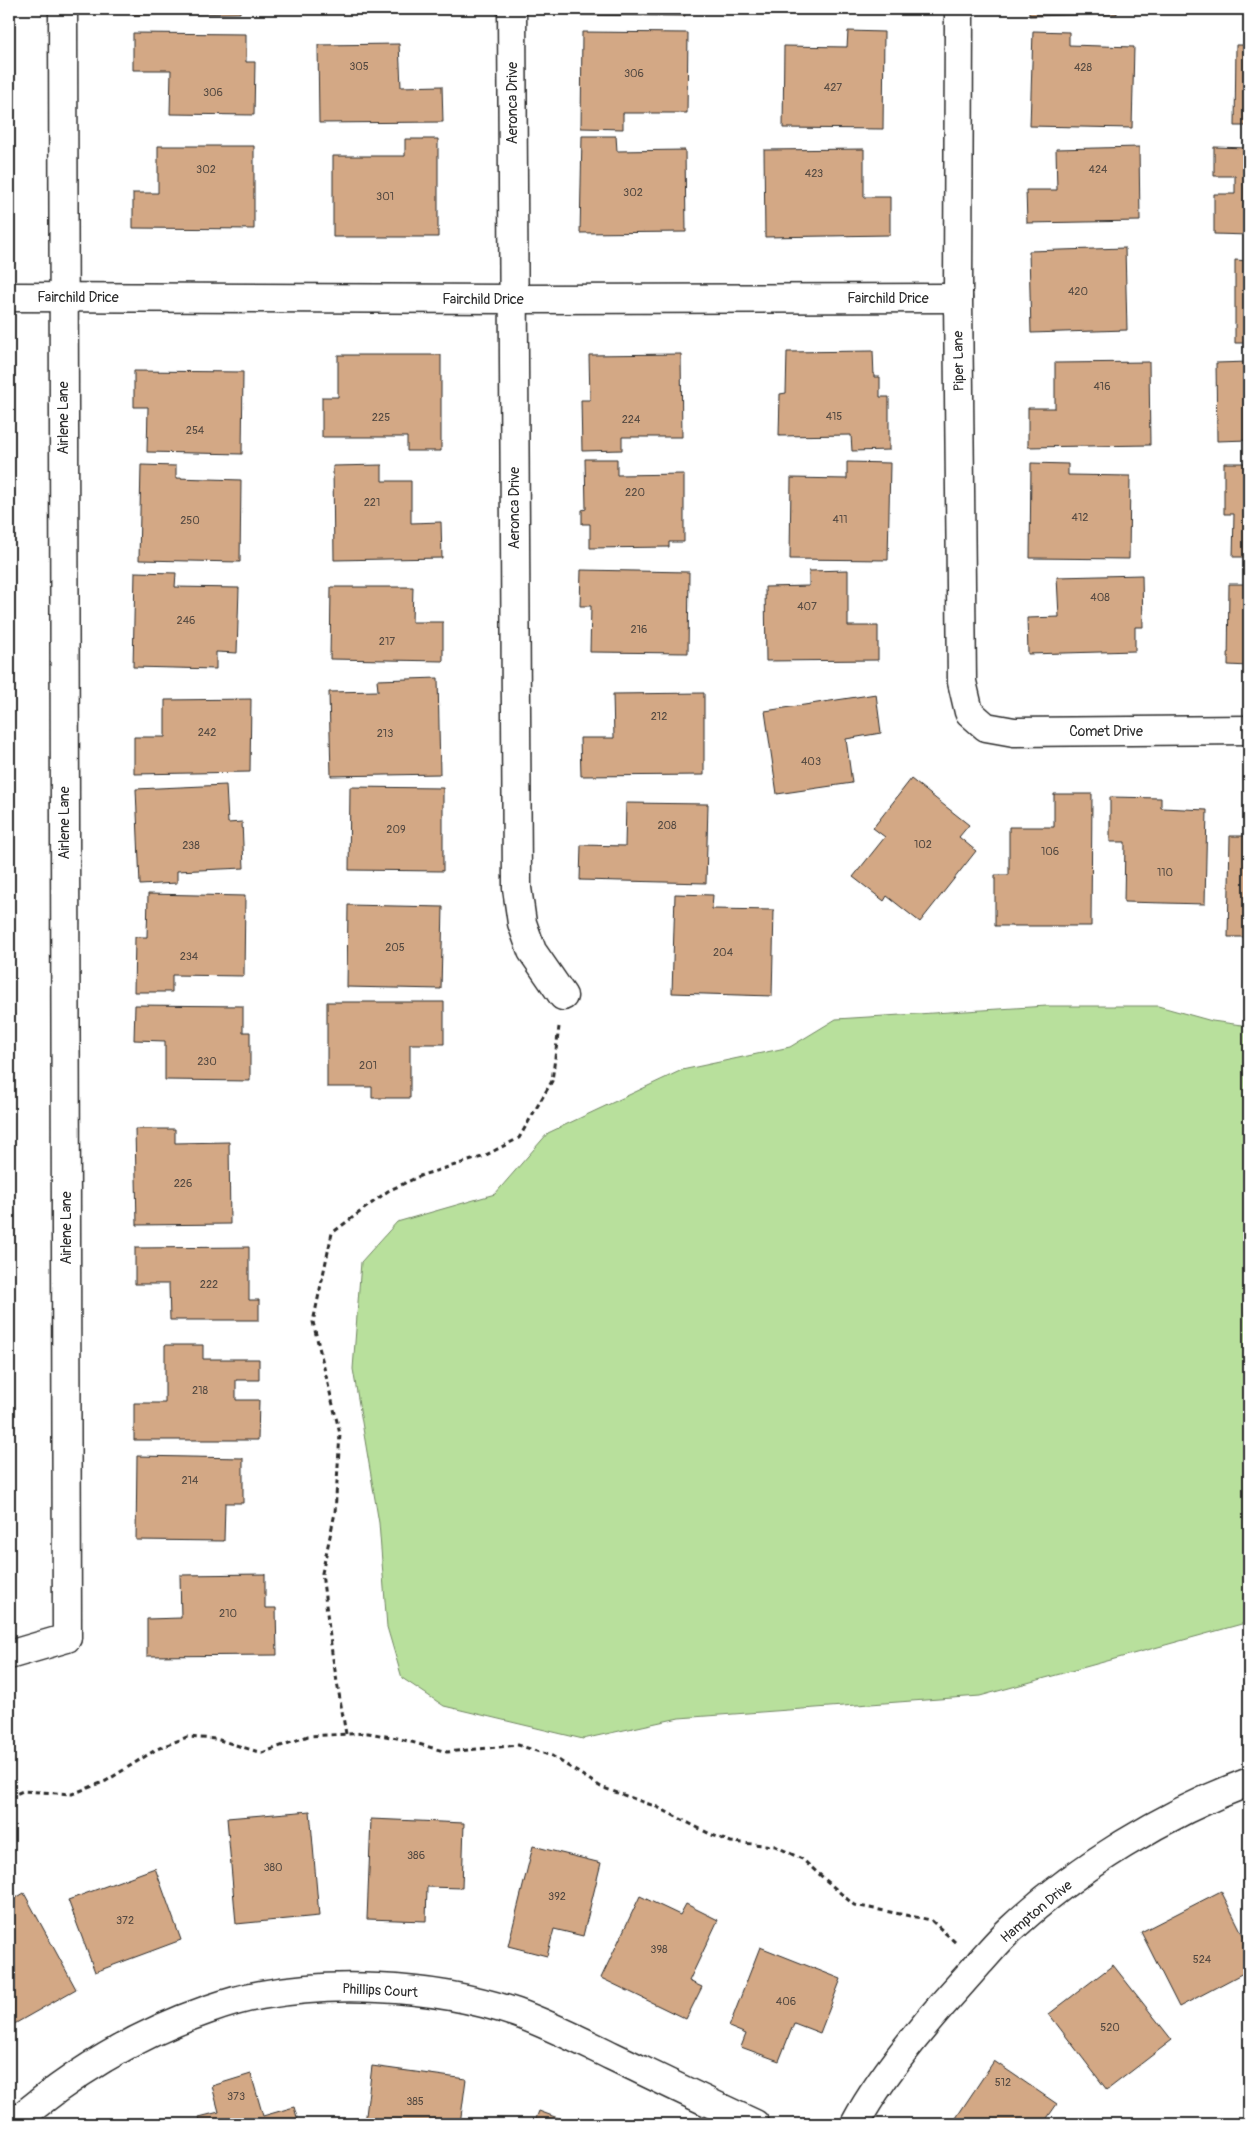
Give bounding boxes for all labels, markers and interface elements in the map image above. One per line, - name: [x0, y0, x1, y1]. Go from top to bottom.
- house number: 305: [349, 60, 369, 73]
- house number: 428: [1074, 61, 1092, 74]
- street label: Aeronca Drive: [504, 62, 521, 144]
- house number: 306: [624, 67, 644, 80]
- house number: 427: [824, 81, 842, 94]
- house number: 306: [203, 86, 223, 99]
- house number: 302: [196, 163, 216, 176]
- house number: 424: [1089, 163, 1108, 176]
- house number: 423: [805, 167, 823, 180]
- house number: 302: [623, 186, 643, 199]
- house number: 301: [376, 190, 394, 203]
- house number: 420: [1068, 285, 1088, 298]
- street label: Fairchild Drice: [37, 289, 119, 306]
- street label: Fairchild Drice: [847, 290, 929, 307]
- street label: Fairchild Drice: [442, 291, 524, 308]
- street label: Piper Lane: [949, 330, 968, 391]
- house number: 416: [1093, 380, 1111, 393]
- street label: Airlene Lane: [55, 381, 72, 455]
- house number: 415: [826, 410, 842, 423]
- house number: 225: [372, 411, 390, 424]
- house number: 224: [622, 413, 641, 426]
- house number: 254: [186, 424, 205, 437]
- street label: Aeronca Drive: [506, 467, 523, 549]
- house number: 220: [625, 486, 645, 499]
- house number: 221: [364, 496, 380, 509]
- house number: 412: [1072, 511, 1088, 524]
- house number: 411: [833, 513, 847, 526]
- house number: 250: [180, 514, 200, 527]
- house number: 408: [1090, 591, 1110, 604]
- house number: 407: [797, 600, 817, 613]
- house number: 246: [177, 614, 195, 627]
- house number: 216: [631, 623, 647, 636]
- house number: 217: [379, 635, 395, 648]
- house number: 212: [651, 710, 667, 723]
- street label: Comet Drive: [1069, 723, 1143, 740]
- house number: 242: [198, 726, 216, 739]
- house number: 213: [377, 727, 393, 740]
- house number: 403: [801, 755, 821, 768]
- street label: Airlene Lane: [56, 786, 73, 860]
- house number: 208: [657, 819, 677, 832]
- house number: 209: [386, 823, 406, 836]
- house number: 102: [914, 838, 932, 851]
- house number: 238: [182, 839, 200, 852]
- house number: 106: [1041, 845, 1059, 858]
- house number: 110: [1157, 866, 1173, 879]
- house number: 205: [385, 941, 405, 954]
- house number: 204: [713, 946, 734, 959]
- house number: 234: [180, 950, 199, 963]
- house number: 230: [197, 1055, 217, 1068]
- house number: 201: [359, 1059, 377, 1072]
- house number: 226: [174, 1177, 192, 1190]
- street label: Airlene Lane: [58, 1191, 75, 1265]
- house number: 222: [200, 1278, 218, 1291]
- house number: 218: [192, 1384, 208, 1397]
- house number: 214: [182, 1474, 199, 1487]
- house number: 210: [219, 1607, 237, 1620]
- house number: 386: [407, 1849, 425, 1862]
- house number: 380: [263, 1861, 283, 1874]
- street label: Hampton Drive: [997, 1876, 1076, 1946]
- house number: 392: [548, 1890, 566, 1903]
- house number: 372: [116, 1914, 134, 1927]
- house number: 398: [650, 1943, 668, 1956]
- house number: 524: [1193, 1953, 1212, 1966]
- street label: Phillips Court: [342, 1980, 419, 2001]
- house number: 406: [776, 1995, 796, 2008]
- house number: 520: [1100, 2021, 1120, 2034]
- house number: 512: [995, 2076, 1011, 2089]
- house number: 373: [227, 2090, 245, 2103]
- house number: 385: [406, 2095, 424, 2108]

